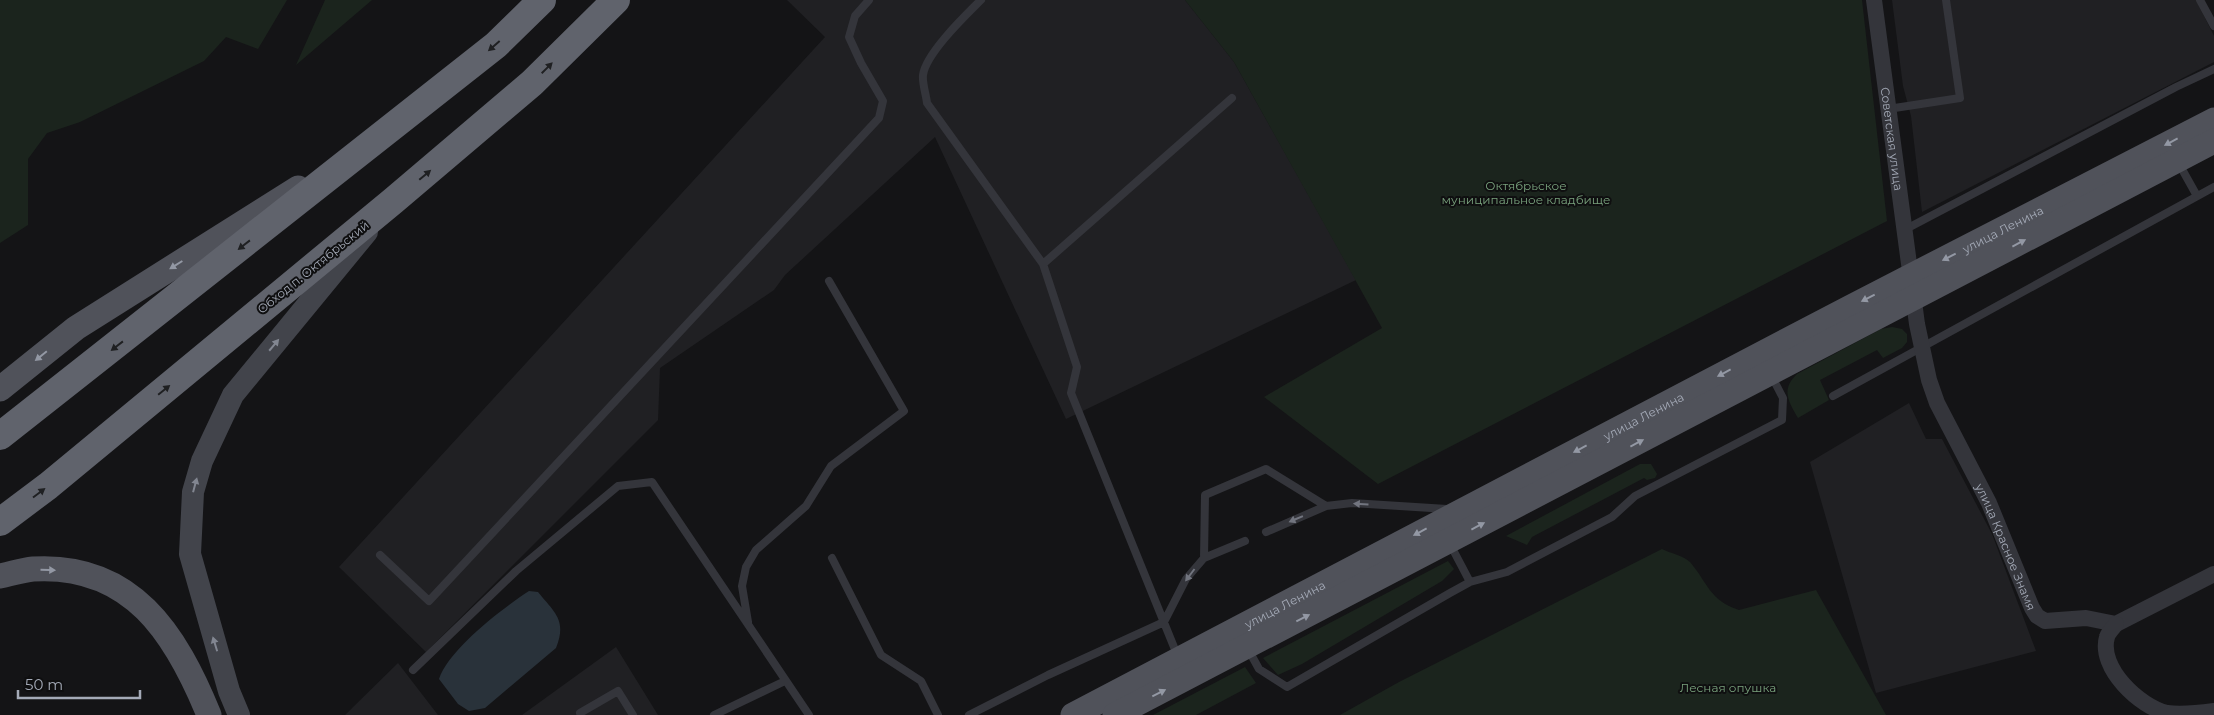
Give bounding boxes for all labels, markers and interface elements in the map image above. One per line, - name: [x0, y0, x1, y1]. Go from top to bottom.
- one-way arrow: [488, 40, 501, 51]
- one-way arrow: [541, 62, 553, 74]
- street label: Советская улица: [1878, 86, 1907, 192]
- one-way arrow: [2164, 138, 2178, 146]
- one-way arrow: [418, 169, 431, 180]
- park label: Октябрьское муниципальное кладбище: [1442, 178, 1610, 207]
- street label: улица Ленина: [1959, 202, 2046, 256]
- street label: Обход п. Октябрьский: [254, 217, 372, 317]
- one-way arrow: [238, 239, 251, 250]
- one-way arrow: [2012, 239, 2026, 247]
- one-way arrow: [1942, 253, 1956, 261]
- one-way arrow: [169, 260, 183, 270]
- one-way arrow: [1861, 294, 1875, 302]
- one-way arrow: [268, 339, 279, 352]
- one-way arrow: [110, 340, 123, 351]
- one-way arrow: [35, 350, 48, 361]
- one-way arrow: [1716, 369, 1731, 377]
- one-way arrow: [158, 384, 171, 395]
- street label: улица Ленина: [1600, 389, 1686, 444]
- one-way arrow: [1630, 439, 1645, 447]
- one-way arrow: [1572, 445, 1587, 453]
- one-way arrow: [191, 478, 199, 493]
- street label: улица Красное Знамя: [1972, 480, 2040, 612]
- one-way arrow: [32, 487, 45, 498]
- one-way arrow: [1353, 499, 1369, 507]
- one-way arrow: [1289, 515, 1303, 523]
- one-way arrow: [1471, 522, 1485, 530]
- one-way arrow: [1413, 528, 1427, 536]
- one-way arrow: [40, 566, 56, 574]
- one-way arrow: [1185, 568, 1195, 582]
- street label: улица Ленина: [1241, 577, 1328, 632]
- one-way arrow: [1296, 614, 1310, 622]
- one-way arrow: [211, 636, 219, 651]
- scale bar: [18, 668, 140, 700]
- text: 50 m: [25, 675, 63, 694]
- park label: Лесная опушка: [1680, 680, 1776, 695]
- one-way arrow: [1151, 689, 1166, 697]

